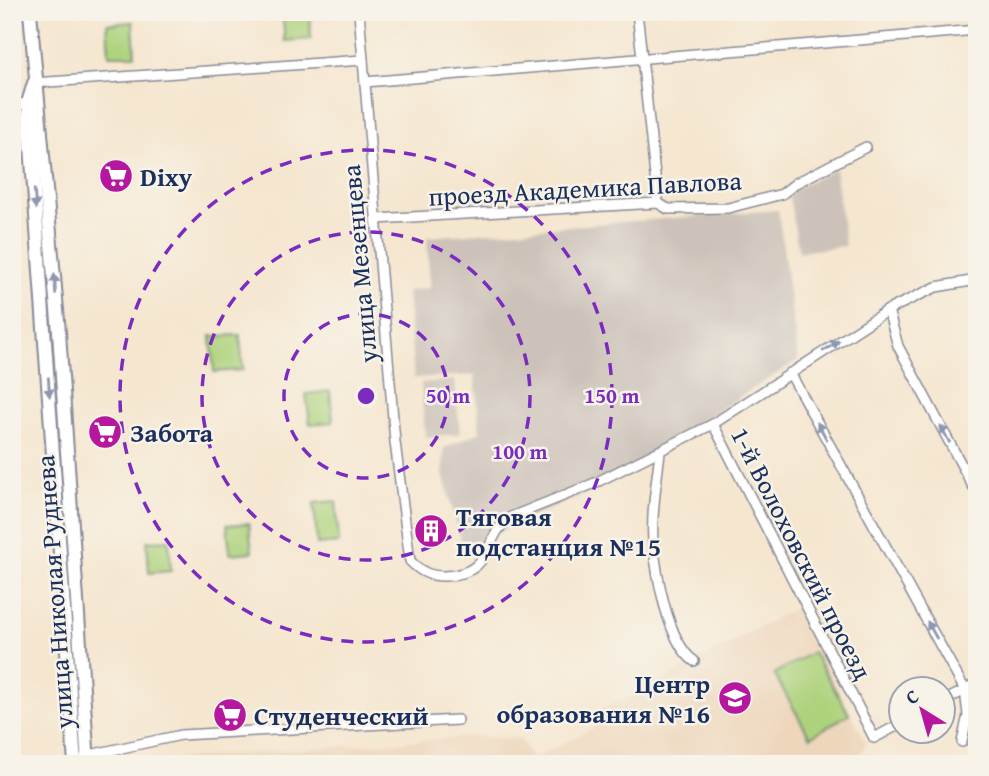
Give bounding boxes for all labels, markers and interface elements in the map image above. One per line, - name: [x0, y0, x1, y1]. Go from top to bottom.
- supermarket icon: Dixy: [97, 157, 135, 195]
- place label: Dixy: [140, 157, 193, 196]
- street label: проезд Академика Павлова: [427, 160, 743, 216]
- street label: улица Мезенцева: [331, 162, 387, 366]
- one-way arrow: [30, 188, 41, 210]
- one-way arrow: [49, 273, 60, 295]
- one-way arrow: [821, 340, 841, 353]
- one-way arrow: [43, 376, 54, 398]
- text: 50 m: [426, 380, 470, 411]
- text: 150 m: [584, 380, 640, 411]
- centre of rings: [354, 384, 378, 408]
- supermarket icon: Забота: [86, 413, 124, 451]
- place label: Забота: [130, 413, 214, 452]
- street label: 1-й Волоховский проезд: [721, 420, 883, 686]
- one-way arrow: [816, 421, 828, 440]
- one-way arrow: [939, 424, 950, 444]
- text: 100 m: [492, 436, 548, 467]
- street label: улица Николая Руднева: [25, 453, 83, 731]
- place label: Тяговая подстанция №15: [456, 497, 661, 566]
- building icon: Тяговая подстанция №15: [412, 512, 450, 550]
- one-way arrow: [926, 620, 938, 640]
- place label: Центр образования №16: [496, 664, 710, 733]
- north arrow: [888, 674, 958, 744]
- school or university icon: Центр образования №16: [716, 679, 754, 717]
- text: С: [899, 682, 925, 711]
- supermarket icon: Студенческий: [211, 696, 249, 734]
- place label: Студенческий: [254, 696, 429, 735]

